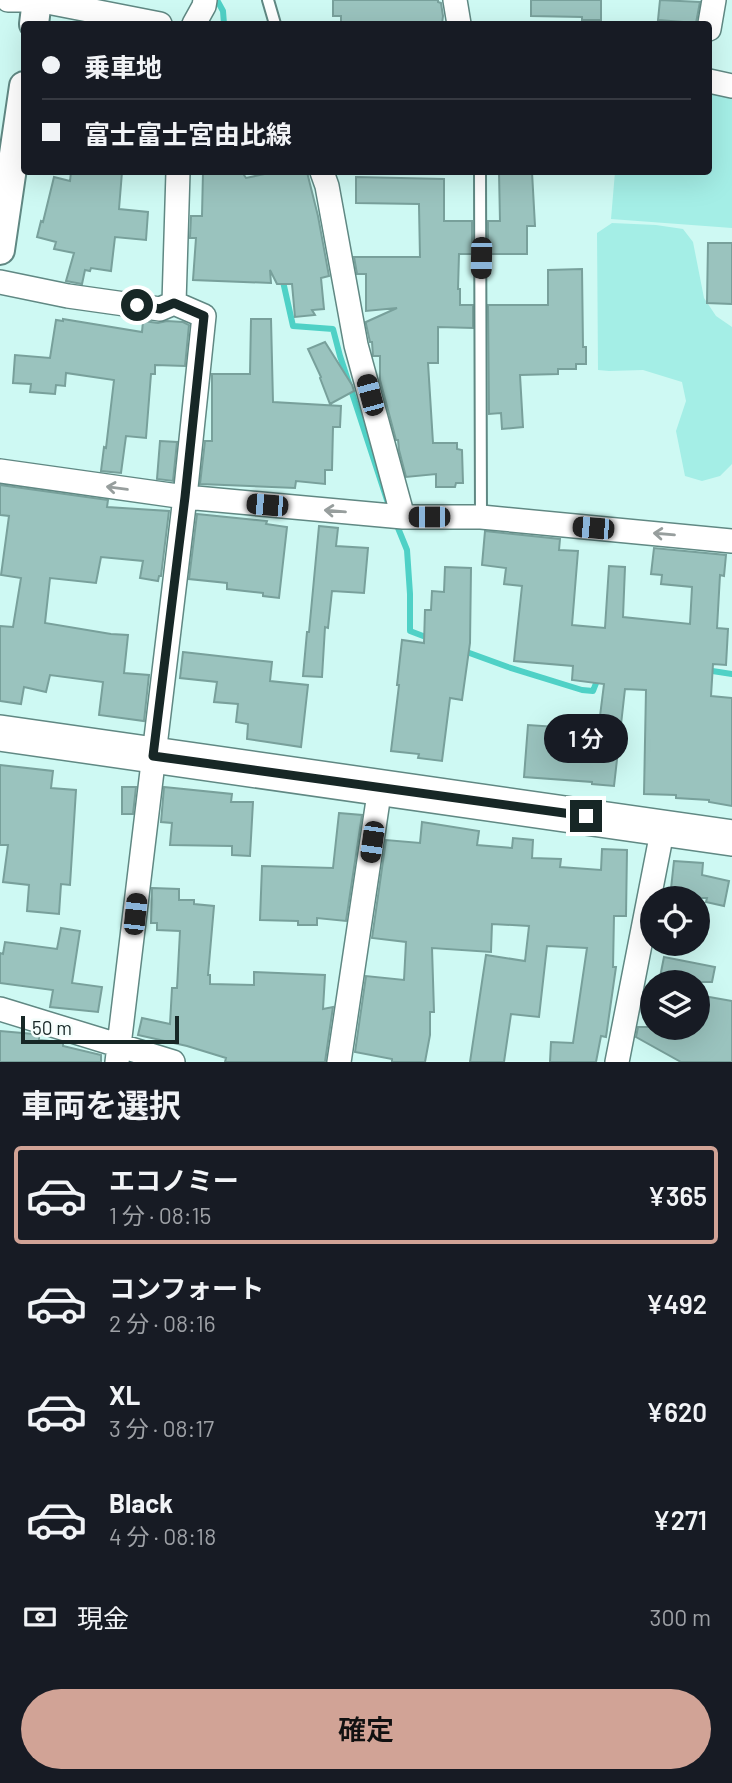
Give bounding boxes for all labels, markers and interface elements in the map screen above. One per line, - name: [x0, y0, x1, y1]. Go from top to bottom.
- text: 乗車地: [84, 51, 162, 82]
- text: 富士富士宮由比線: [84, 118, 292, 149]
- car: [471, 237, 492, 279]
- route start: [121, 289, 153, 321]
- car: [355, 372, 386, 418]
- one-way arrow: [106, 481, 129, 494]
- car: [246, 493, 289, 517]
- one-way arrow: [324, 504, 347, 517]
- car: [409, 507, 451, 528]
- car: [572, 516, 615, 540]
- one-way arrow: [653, 528, 676, 541]
- callout: 1 分: [544, 714, 628, 764]
- text: 1 分: [568, 724, 604, 752]
- route end: [570, 800, 602, 832]
- car: [359, 820, 386, 864]
- map controls: [640, 886, 710, 1040]
- button: locate: [640, 886, 710, 956]
- car: [123, 892, 148, 936]
- button: layers: [640, 970, 710, 1040]
- scale bar: [21, 1013, 178, 1045]
- text: 50 m: [32, 1016, 72, 1039]
- text: 車両を選択: [21, 1085, 181, 1123]
- icon: car: [25, 1164, 88, 1227]
- text: エコノミー: [109, 1164, 239, 1195]
- text: ¥365: [648, 1180, 707, 1211]
- text: 1 分 · 08:15: [109, 1201, 211, 1229]
- icon: car: [25, 1272, 88, 1335]
- text: コンフォート: [109, 1272, 264, 1303]
- text: ¥492: [646, 1288, 707, 1319]
- text: 2 分 · 08:16: [109, 1309, 216, 1337]
- text: XL: [109, 1379, 140, 1410]
- icon: car: [25, 1380, 88, 1443]
- text: ¥620: [646, 1396, 707, 1427]
- text: 3 分 · 08:17: [109, 1414, 214, 1442]
- text: Black: [109, 1487, 173, 1518]
- icon: car: [25, 1488, 88, 1551]
- text: ¥271: [653, 1504, 707, 1535]
- text: 4 分 · 08:18: [109, 1522, 216, 1550]
- icon: cash: [21, 1598, 59, 1636]
- text: 現金: [77, 1602, 129, 1633]
- text: 300 m: [650, 1603, 711, 1631]
- button: 確定: [21, 1689, 711, 1769]

